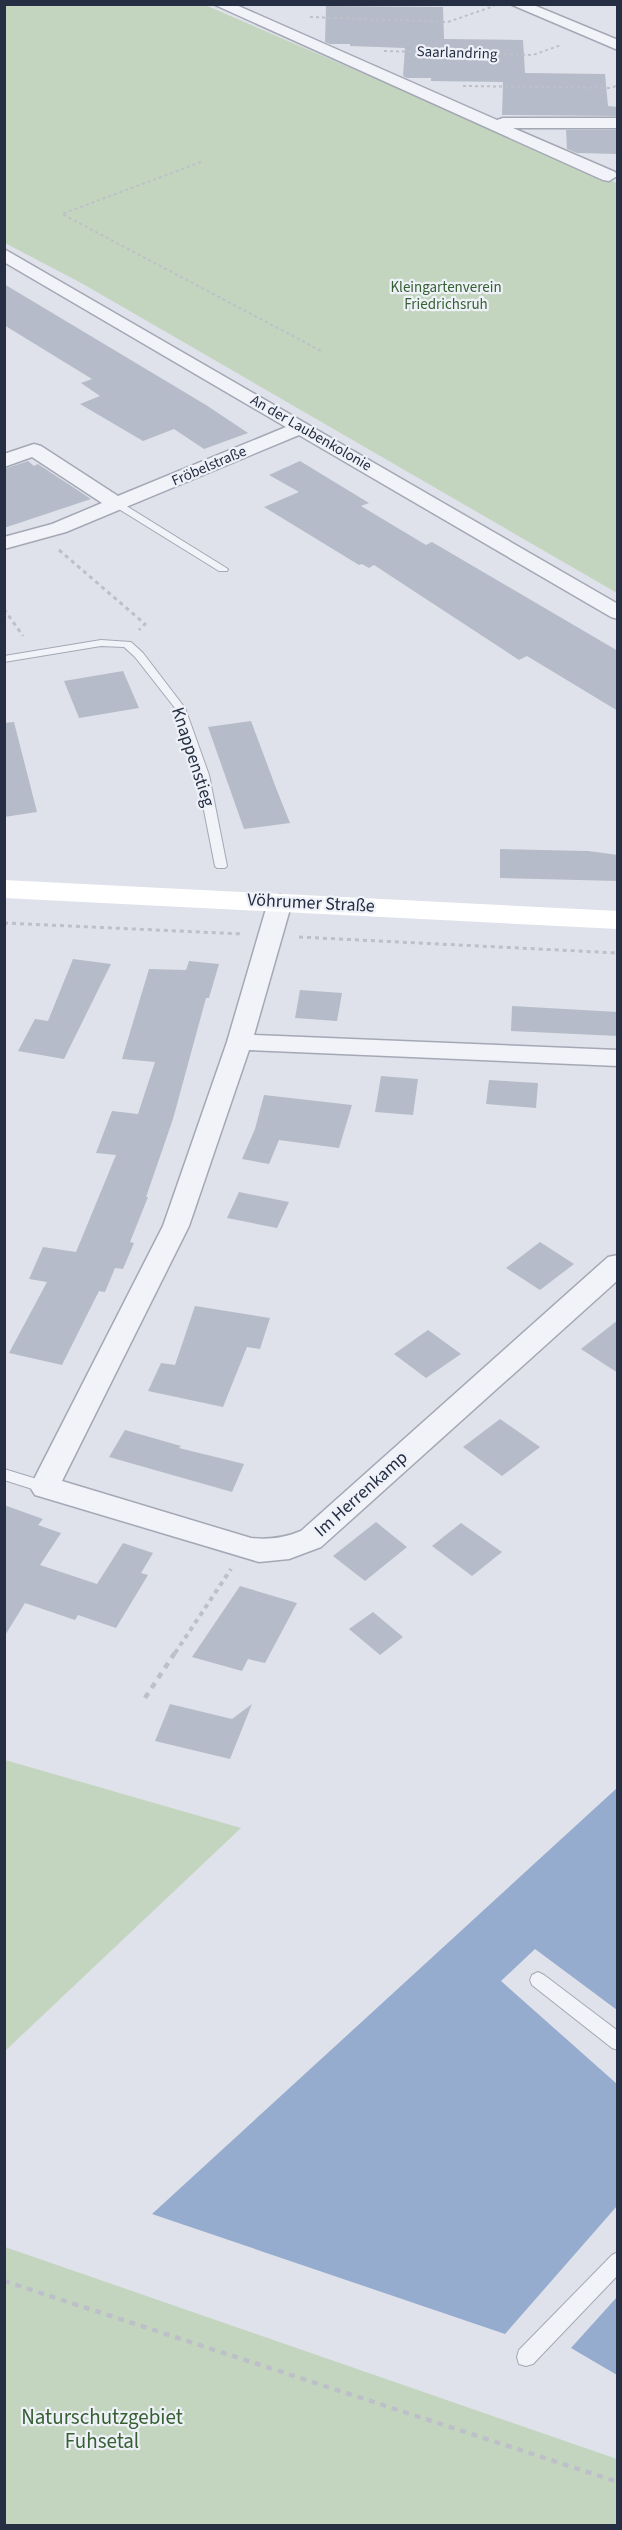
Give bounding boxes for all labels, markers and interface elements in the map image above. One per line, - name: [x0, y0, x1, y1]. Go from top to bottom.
- street label: Saarlandring: [416, 41, 498, 65]
- park label: Kleingartenverein Friedrichsruh: [390, 277, 502, 315]
- street label: An der Laubenkolonie: [246, 390, 376, 476]
- street label: Fröbelstraße: [168, 441, 250, 491]
- street label: Knappenstieg: [165, 704, 221, 810]
- street label: Vöhrumer Straße: [247, 887, 376, 919]
- street label: Im Herrenkamp: [309, 1445, 413, 1543]
- park label: Naturschutzgebiet Fuhsetal: [21, 2402, 183, 2456]

